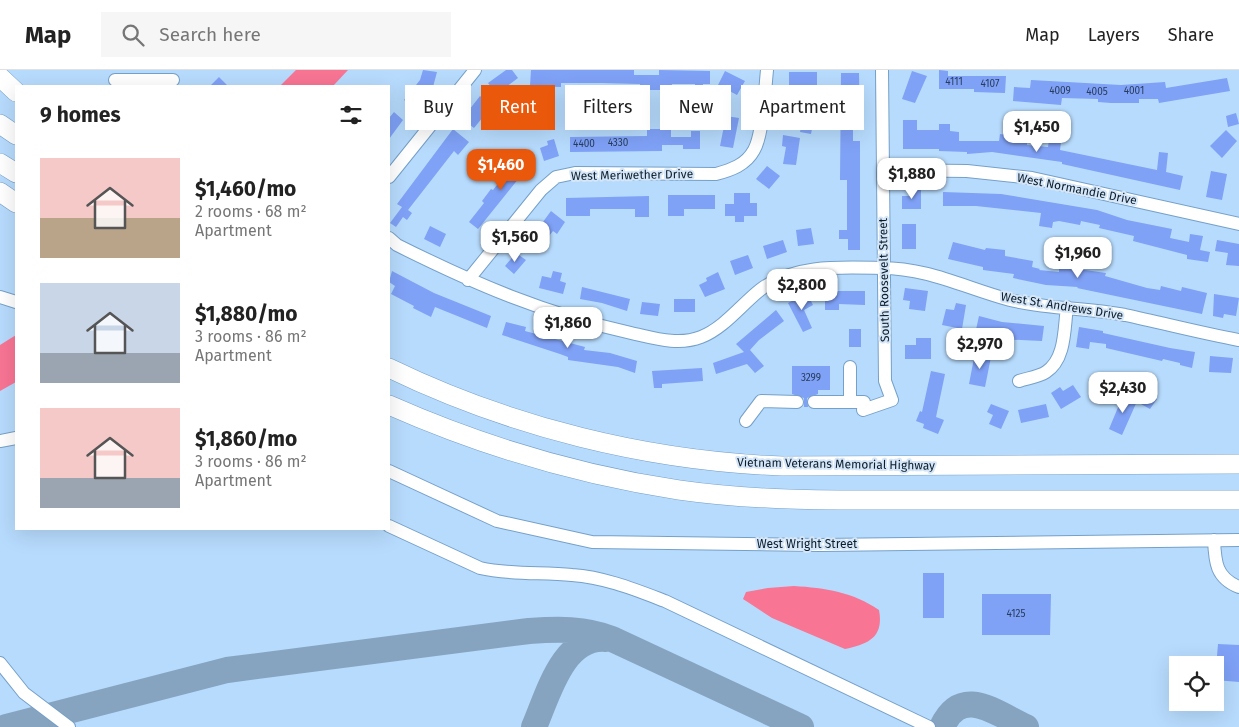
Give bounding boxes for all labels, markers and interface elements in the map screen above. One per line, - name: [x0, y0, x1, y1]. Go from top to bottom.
- search box: [101, 12, 451, 57]
- text: Map: [25, 21, 71, 49]
- icon: search: [119, 21, 147, 49]
- text: Search here: [159, 23, 261, 46]
- text: Map: [1025, 24, 1060, 46]
- text: Layers: [1088, 24, 1140, 46]
- text: Share: [1168, 24, 1214, 46]
- house number: 4111: [945, 76, 963, 88]
- house number: 4107: [981, 78, 1000, 90]
- chip: Buy: [405, 85, 471, 130]
- chip: Rent: [481, 85, 555, 130]
- chip: Filters: [565, 85, 650, 130]
- chip: New: [660, 85, 731, 130]
- chip: Apartment: [741, 85, 864, 130]
- house number: 4009: [1049, 85, 1071, 97]
- house number: 4001: [1124, 85, 1144, 97]
- house number: 4005: [1086, 86, 1108, 98]
- icon: filters: [337, 101, 365, 129]
- text: 9 homes: [40, 102, 121, 128]
- pin: $1,450: [996, 111, 1078, 153]
- text: $1,450: [1014, 117, 1060, 136]
- house number: 4330: [608, 137, 629, 149]
- house number: 4400: [573, 138, 595, 150]
- pin: $1,460: [460, 148, 542, 191]
- text: $1,460: [478, 155, 524, 174]
- pin: $1,880: [871, 158, 953, 200]
- text: $1,880: [888, 164, 936, 183]
- street label: West Meriwether Drive: [571, 167, 693, 183]
- street label: West Normandie Drive: [1016, 171, 1138, 207]
- text: $1,460/mo: [195, 176, 296, 202]
- icon: home: [80, 178, 140, 238]
- text: 2 rooms · 68 m²: [195, 202, 307, 221]
- street label: South Roosevelt Street: [876, 217, 892, 342]
- pin: $1,560: [474, 220, 556, 263]
- text: Apartment: [195, 221, 272, 240]
- text: $1,560: [492, 227, 538, 246]
- pin: $1,960: [1037, 236, 1119, 279]
- text: $1,960: [1055, 243, 1101, 262]
- pin: $2,800: [761, 268, 843, 311]
- text: $2,800: [778, 275, 826, 294]
- street label: West St. Andrews Drive: [1000, 289, 1124, 323]
- text: $1,880/mo: [195, 301, 298, 327]
- icon: home: [80, 303, 140, 363]
- pin: $1,860: [527, 306, 609, 349]
- text: $1,860: [544, 313, 592, 332]
- text: 3 rooms · 86 m²: [195, 327, 307, 346]
- pin: $2,970: [939, 328, 1021, 370]
- text: $2,970: [957, 334, 1003, 353]
- text: Apartment: [195, 346, 272, 365]
- house number: 3299: [801, 372, 821, 384]
- pin: $2,430: [1082, 372, 1164, 414]
- text: $2,430: [1100, 378, 1146, 397]
- text: $1,860/mo: [195, 426, 297, 452]
- icon: home: [80, 428, 140, 488]
- text: 3 rooms · 86 m²: [195, 452, 307, 471]
- street label: Vietnam Veterans Memorial Highway: [737, 455, 935, 473]
- text: Apartment: [195, 471, 272, 490]
- street label: West Wright Street: [757, 537, 858, 551]
- house number: 4125: [1006, 608, 1026, 620]
- map controls: [1169, 656, 1224, 711]
- button: locate: [1169, 656, 1224, 711]

